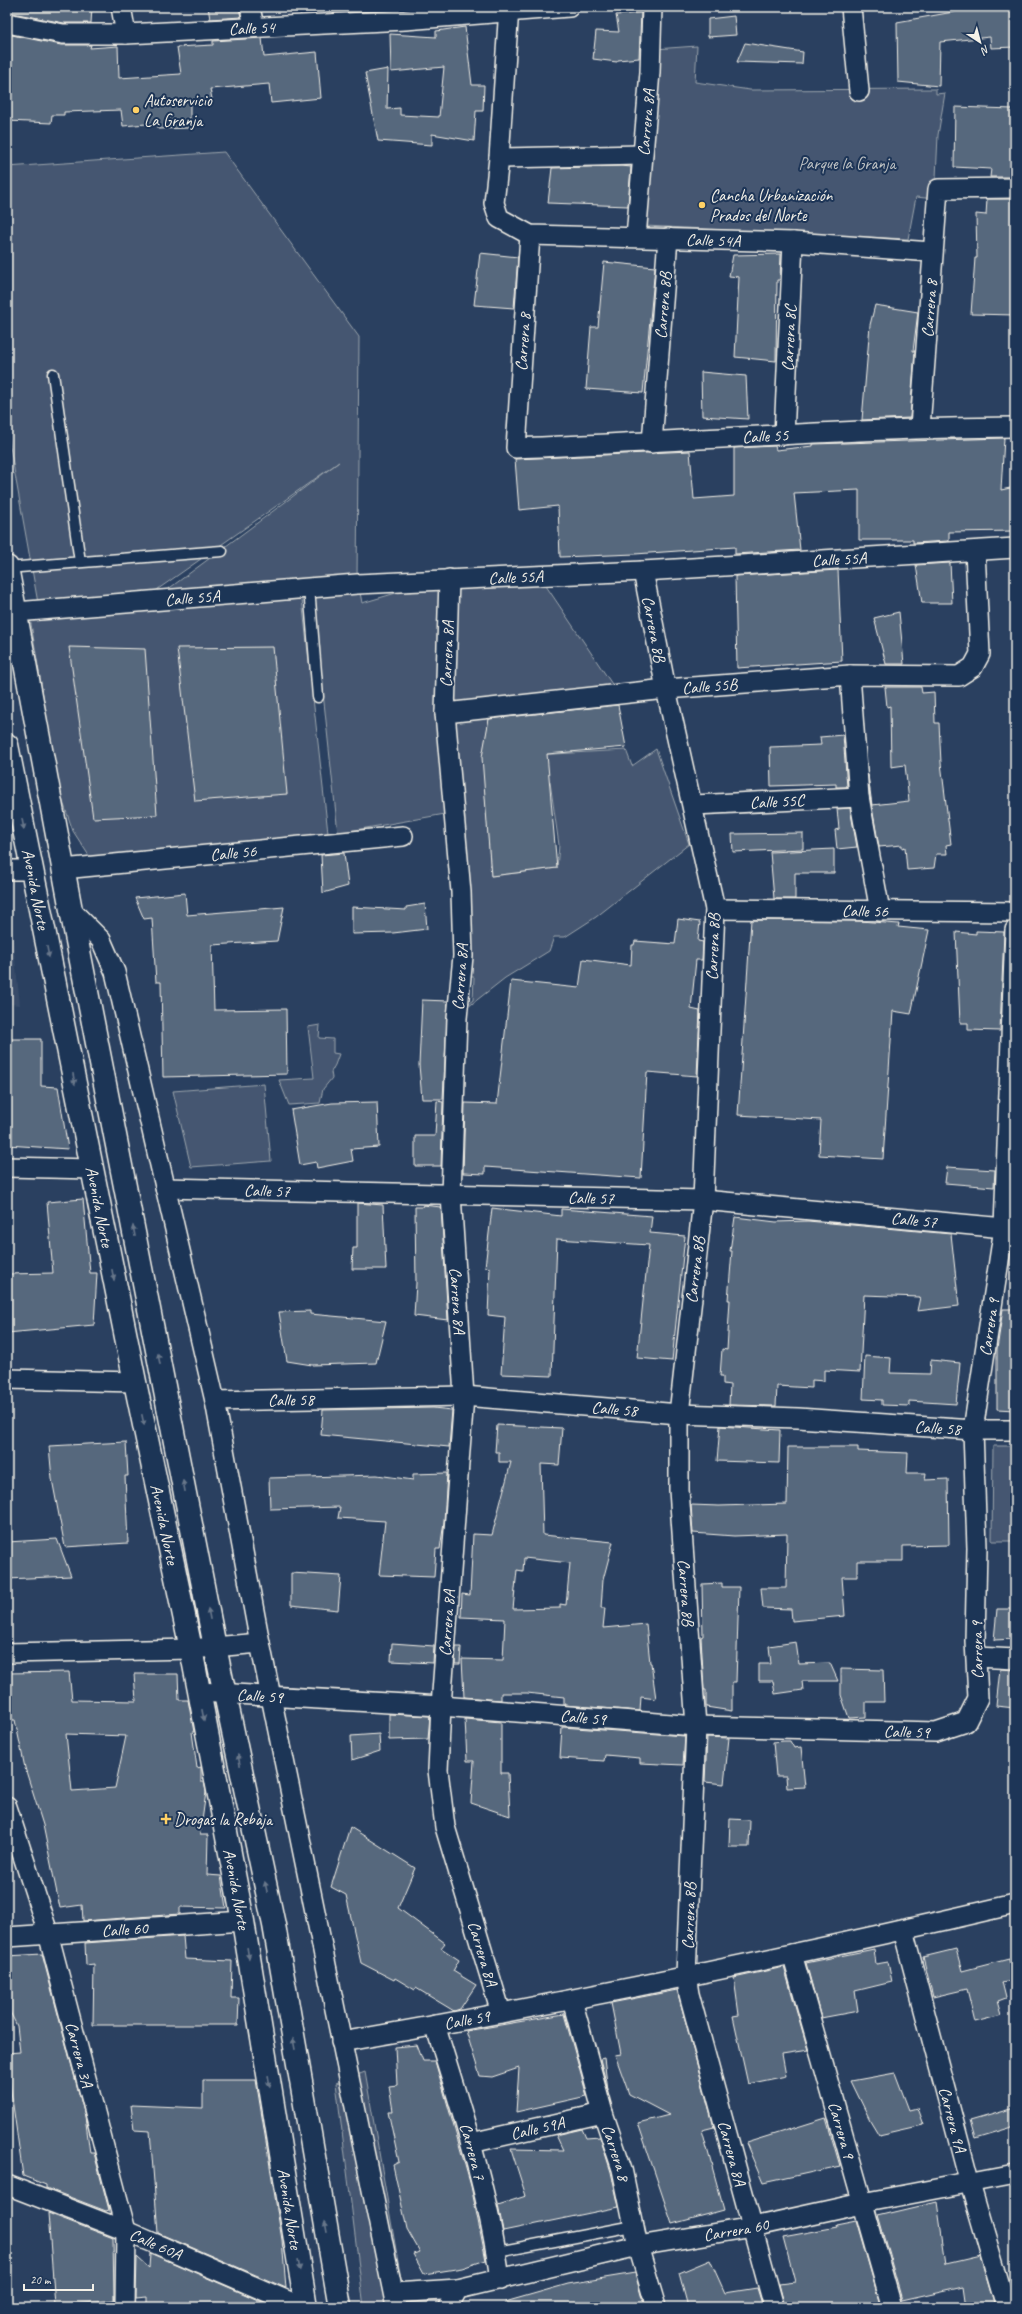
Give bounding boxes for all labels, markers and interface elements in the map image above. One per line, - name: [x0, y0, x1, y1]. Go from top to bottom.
- street label: Calle 54: [228, 16, 278, 39]
- north arrow: [960, 22, 1000, 62]
- text: N: [977, 42, 993, 59]
- street label: Carrera 8A: [632, 87, 659, 157]
- place label: Autoservicio La Granja: [144, 90, 213, 131]
- marker: Autoservicio La Granja: [131, 105, 141, 115]
- park label: Parque la Granja: [799, 153, 897, 174]
- place label: Cancha Urbanización Prados del Norte: [710, 185, 834, 226]
- marker: Cancha Urbanización Prados del Norte: [697, 200, 707, 210]
- street label: Calle 54A: [686, 229, 742, 251]
- street label: Carrera 8B: [650, 270, 676, 340]
- street label: Carrera 8: [916, 276, 942, 338]
- street label: Carrera 8C: [776, 303, 801, 372]
- street label: Carrera 8: [510, 310, 536, 372]
- street label: Calle 55: [742, 424, 790, 447]
- street label: Calle 55A: [811, 547, 869, 571]
- street label: Calle 55A: [488, 565, 545, 589]
- street label: Calle 55A: [164, 585, 222, 610]
- street label: Carrera 8B: [638, 594, 671, 665]
- street label: Carrera 8A: [435, 619, 459, 688]
- street label: Calle 55B: [681, 673, 739, 698]
- street label: Calle 55C: [749, 789, 806, 813]
- one-way arrow: [20, 818, 26, 830]
- street label: Calle 56: [209, 840, 259, 865]
- street label: Avenida Norte: [18, 847, 55, 933]
- street label: Calle 56: [842, 900, 890, 921]
- street label: Carrera 8B: [701, 912, 725, 981]
- street label: Carrera 8A: [447, 942, 473, 1011]
- one-way arrow: [46, 945, 52, 958]
- one-way arrow: [71, 1073, 77, 1085]
- street label: Avenida Norte: [81, 1165, 118, 1250]
- street label: Calle 57: [244, 1179, 292, 1201]
- street label: Calle 57: [568, 1186, 616, 1209]
- street label: Calle 57: [890, 1207, 939, 1232]
- one-way arrow: [130, 1225, 136, 1237]
- street label: Carrera 8B: [681, 1234, 710, 1304]
- street label: Carrera 8A: [445, 1267, 471, 1336]
- one-way arrow: [110, 1269, 116, 1281]
- street label: Carrera 9: [974, 1295, 1004, 1357]
- one-way arrow: [155, 1353, 161, 1365]
- street label: Calle 58: [268, 1388, 317, 1410]
- street label: Calle 58: [591, 1396, 641, 1421]
- one-way arrow: [140, 1414, 146, 1426]
- street label: Calle 58: [914, 1416, 964, 1440]
- one-way arrow: [180, 1480, 186, 1493]
- street label: Avenida Norte: [146, 1482, 184, 1568]
- street label: Carrera 8B: [674, 1558, 699, 1628]
- street label: Carrera 8A: [434, 1588, 460, 1657]
- one-way arrow: [205, 1608, 211, 1620]
- street label: Carrera 9: [966, 1619, 988, 1679]
- street label: Calle 59: [236, 1684, 285, 1707]
- street label: Calle 59: [559, 1705, 608, 1730]
- one-way arrow: [201, 1709, 207, 1721]
- street label: Calle 59: [883, 1720, 931, 1742]
- one-way arrow: [235, 1753, 241, 1766]
- place label: Drogas la Rebaja: [174, 1809, 274, 1830]
- marker: Drogas la Rebaja: [161, 1814, 171, 1824]
- street label: Avenida Norte: [219, 1847, 255, 1932]
- one-way arrow: [262, 1881, 268, 1893]
- street label: Carrera 8B: [677, 1881, 701, 1950]
- street label: Calle 60: [101, 1917, 150, 1941]
- street label: Carrera 8A: [463, 1918, 503, 1990]
- one-way arrow: [246, 1947, 252, 1959]
- street label: Calle 59: [442, 2005, 493, 2034]
- street label: Carrera 3A: [61, 2019, 99, 2091]
- one-way arrow: [291, 2038, 297, 2050]
- one-way arrow: [266, 2075, 272, 2087]
- street label: Carrera 9A: [934, 2085, 972, 2156]
- street label: Carrera 9: [824, 2099, 860, 2162]
- street label: Calle 59A: [508, 2111, 568, 2144]
- street label: Carrera 8A: [713, 2118, 751, 2189]
- street label: Carrera 7: [455, 2120, 491, 2183]
- street label: Carrera 8: [597, 2122, 635, 2185]
- street label: Avenida Norte: [273, 2167, 307, 2252]
- street label: Carrera 60: [702, 2213, 772, 2246]
- one-way arrow: [323, 2221, 329, 2233]
- street label: Calle 60A: [126, 2223, 186, 2265]
- one-way arrow: [296, 2259, 302, 2271]
- scale bar: [24, 2266, 93, 2292]
- text: 20 m: [30, 2272, 52, 2288]

